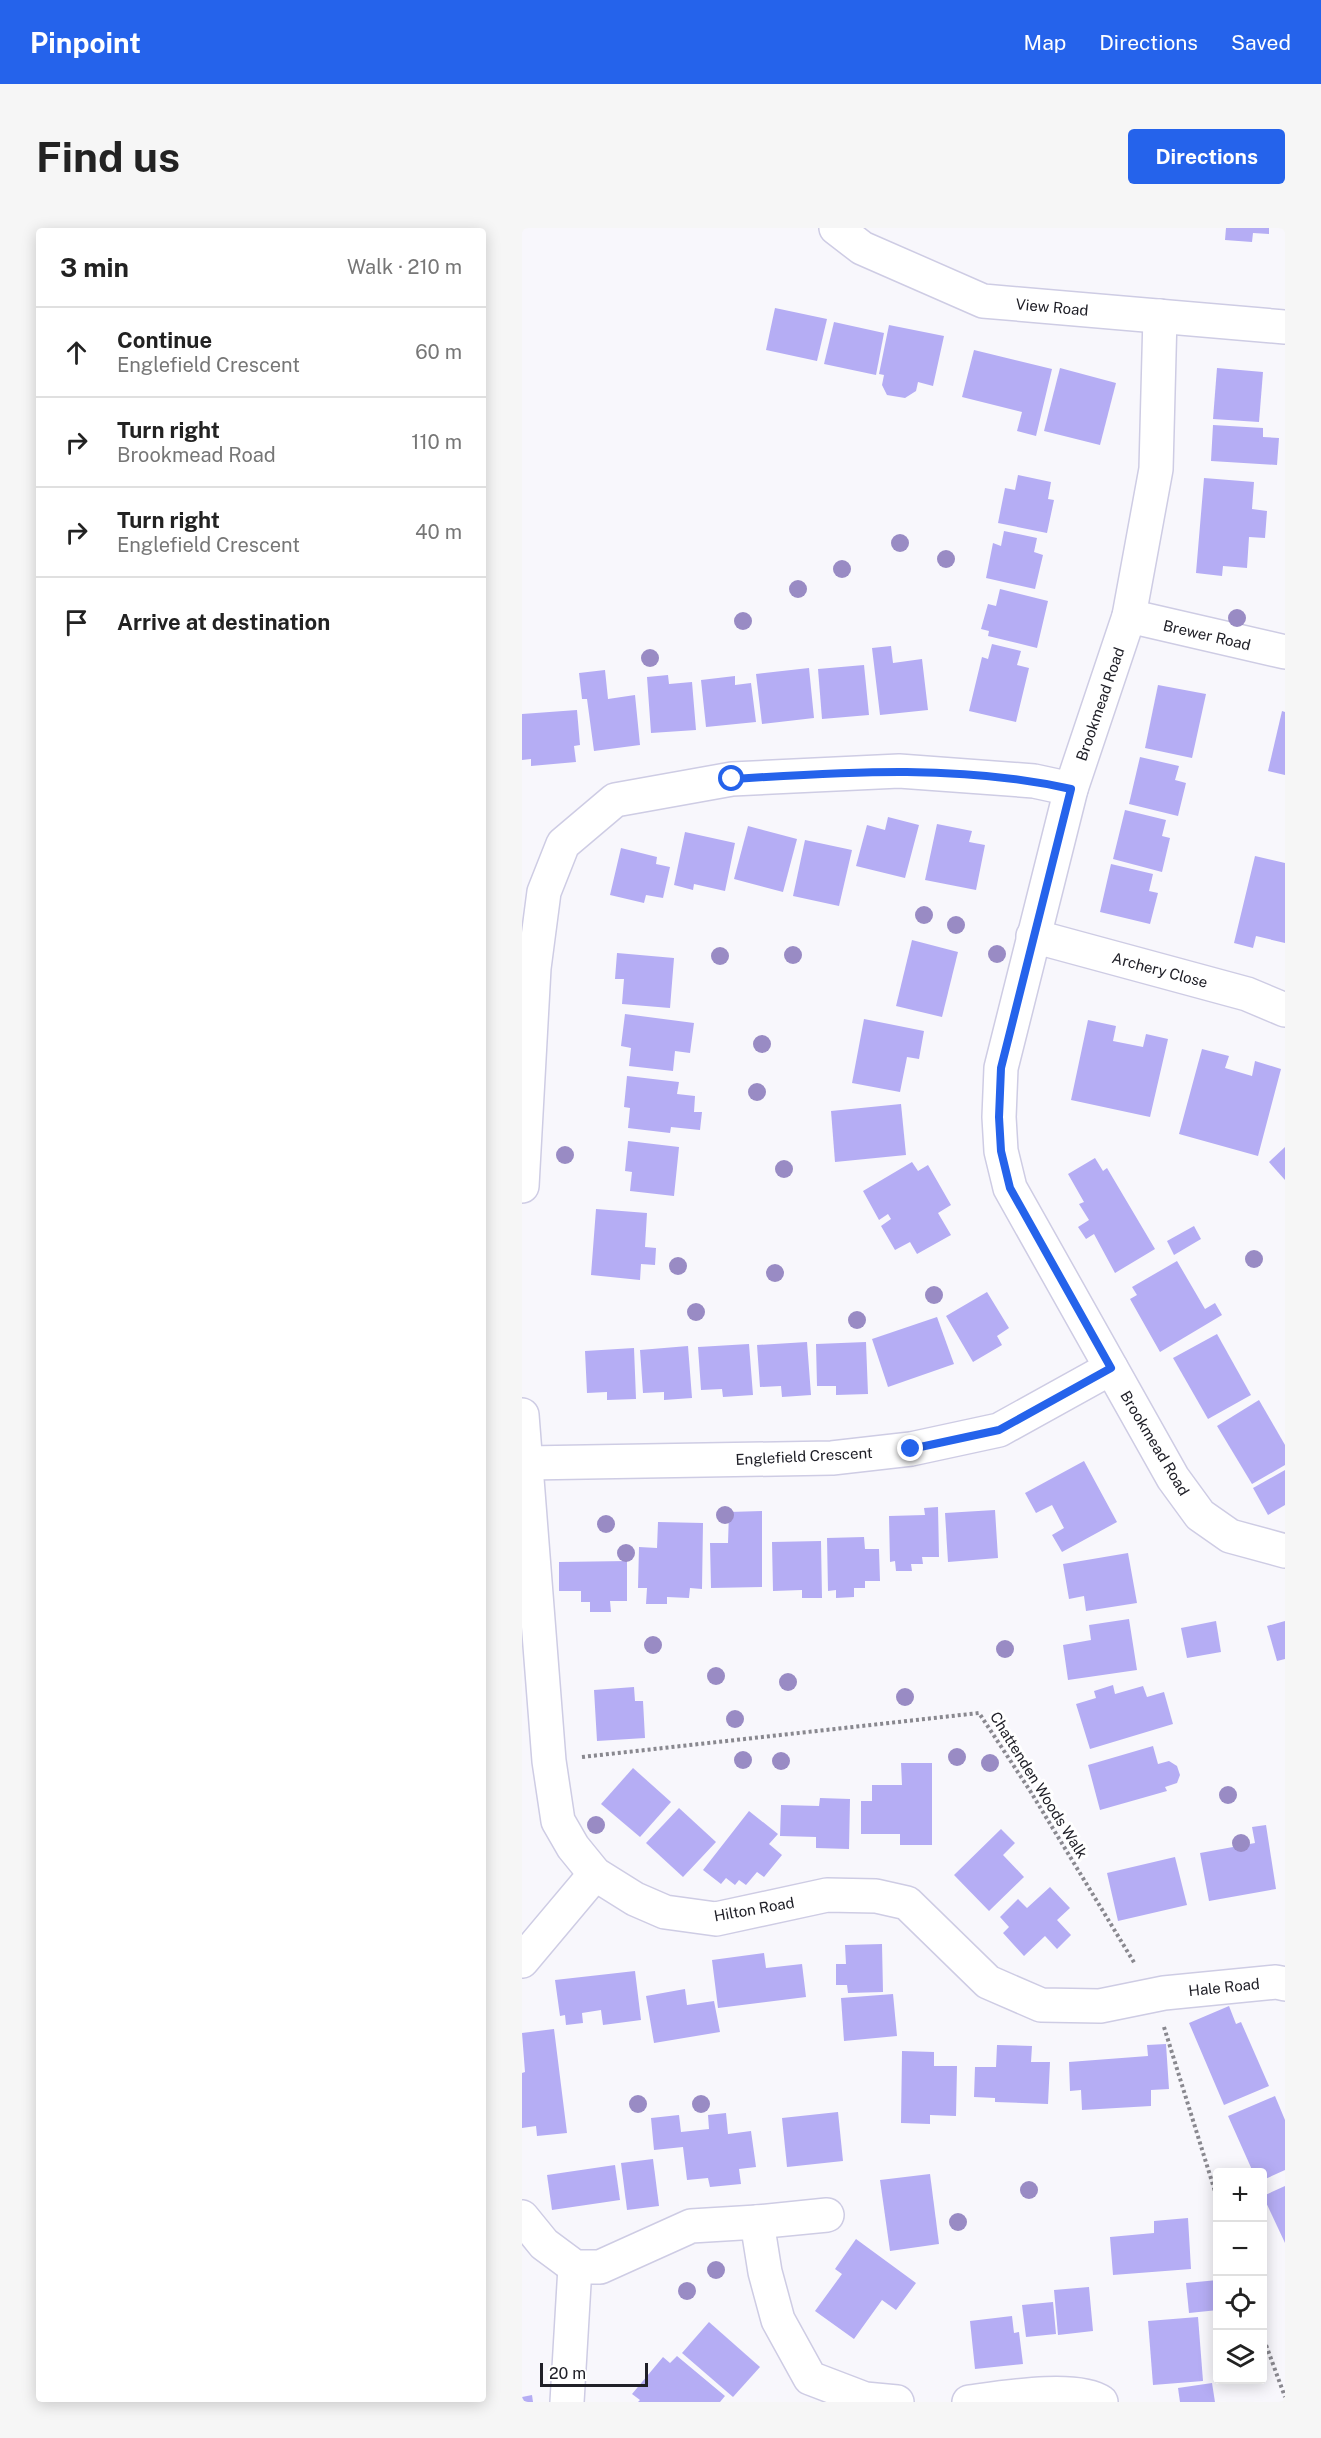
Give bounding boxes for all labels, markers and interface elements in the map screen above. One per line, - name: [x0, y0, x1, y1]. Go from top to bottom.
- text: Pinpoint: [30, 26, 141, 59]
- text: Map: [1024, 30, 1066, 55]
- text: Directions: [1099, 30, 1198, 55]
- text: Saved: [1231, 30, 1291, 55]
- button: Directions: [1128, 129, 1285, 184]
- text: Find us: [36, 132, 180, 181]
- text: 3 min: [60, 252, 129, 283]
- text: Walk · 210 m: [347, 255, 462, 279]
- street label: View Road: [1015, 295, 1089, 319]
- text: Continue: [117, 327, 212, 353]
- icon: ahead: [60, 336, 93, 369]
- text: 60 m: [415, 340, 462, 364]
- text: Englefield Crescent: [117, 353, 300, 377]
- text: Turn right: [117, 417, 220, 443]
- icon: right: [60, 426, 93, 459]
- text: 110 m: [411, 430, 462, 454]
- text: Brookmead Road: [117, 443, 276, 467]
- text: Turn right: [117, 507, 220, 533]
- icon: right: [60, 516, 93, 549]
- text: 40 m: [415, 520, 462, 544]
- text: Englefield Crescent: [117, 533, 300, 557]
- icon: arrive: [60, 606, 93, 639]
- text: Arrive at destination: [117, 609, 330, 635]
- street label: Brewer Road: [1162, 617, 1252, 653]
- street label: Brookmead Road: [1073, 645, 1127, 763]
- route start: [718, 765, 744, 791]
- street label: Archery Close: [1110, 949, 1210, 991]
- street label: Brookmead Road: [1117, 1388, 1193, 1498]
- route end: [897, 1435, 923, 1461]
- street label: Englefield Crescent: [735, 1444, 873, 1468]
- street label: Chattenden Woods Walk: [987, 1709, 1091, 1861]
- street label: Hilton Road: [713, 1894, 795, 1924]
- street label: Hale Road: [1188, 1975, 1260, 1999]
- map controls: [1213, 2168, 1267, 2384]
- button: +: [1213, 2168, 1267, 2222]
- button: −: [1213, 2222, 1267, 2276]
- button: locate: [1213, 2276, 1267, 2330]
- button: layers: [1213, 2330, 1267, 2384]
- scale bar: [540, 2360, 648, 2388]
- text: 20 m: [549, 2364, 586, 2383]

